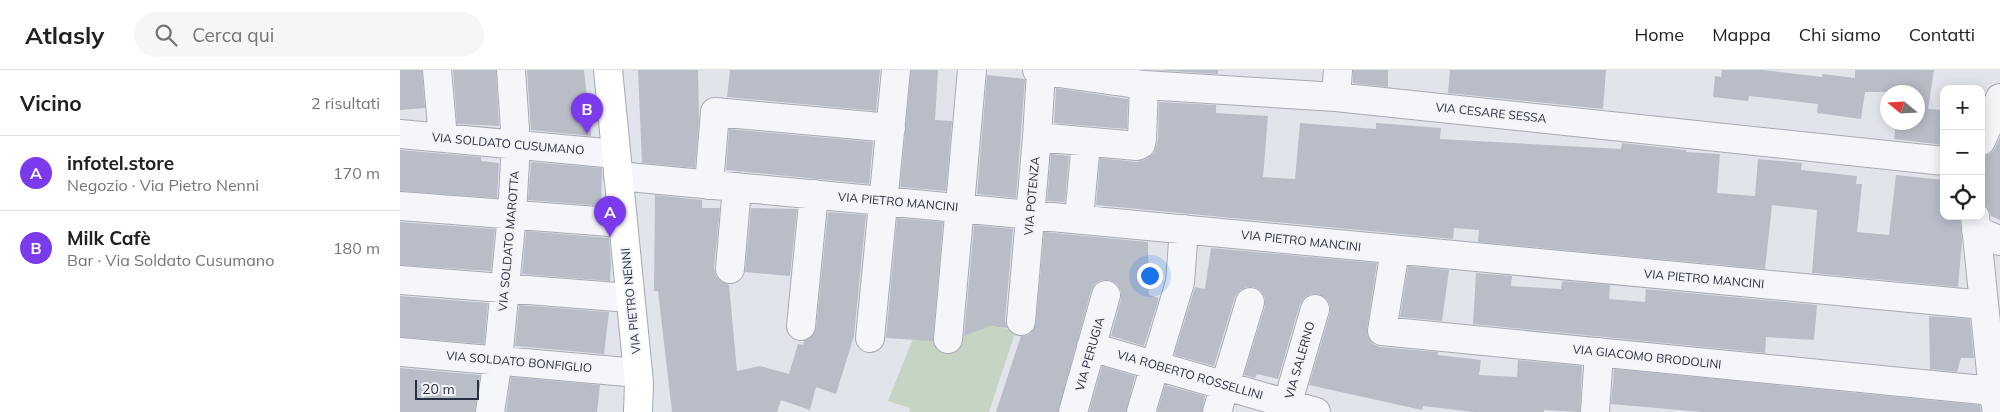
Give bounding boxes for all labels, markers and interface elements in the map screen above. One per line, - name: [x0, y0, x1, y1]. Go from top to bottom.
- search box: [134, 12, 484, 57]
- text: Atlasly: [25, 20, 104, 50]
- icon: search: [152, 21, 180, 49]
- text: Cerca qui: [192, 23, 274, 47]
- text: Home: [1634, 23, 1684, 46]
- text: Mappa: [1712, 23, 1771, 46]
- text: Chi siamo: [1799, 23, 1881, 46]
- text: Contatti: [1909, 23, 1975, 46]
- north arrow: [1880, 85, 1925, 130]
- map controls: [1940, 85, 1985, 220]
- button: +: [1940, 85, 1985, 130]
- text: Vicino: [20, 90, 82, 116]
- text: 2 risultati: [311, 93, 380, 113]
- pin: B: [571, 93, 603, 134]
- street label: VIA CESARE SESSA: [1435, 99, 1547, 126]
- street label: VIA SOLDATO CUSUMANO: [431, 129, 585, 158]
- button: −: [1940, 130, 1985, 175]
- text: infotel.store: [67, 151, 174, 175]
- street label: VIA POTENZA: [1021, 156, 1042, 236]
- text: A: [30, 163, 42, 183]
- text: 170 m: [333, 163, 380, 183]
- street label: VIA SOLDATO MAROTTA: [495, 170, 522, 312]
- text: Negozio · Via Pietro Nenni: [67, 175, 259, 195]
- button: locate: [1940, 175, 1985, 220]
- street label: VIA PIETRO MANCINI: [837, 189, 959, 214]
- pin: A: [594, 196, 626, 237]
- text: Milk Cafè: [67, 226, 151, 250]
- street label: VIA PIETRO MANCINI: [1240, 227, 1362, 254]
- text: B: [30, 238, 42, 258]
- text: 180 m: [333, 238, 380, 258]
- street label: VIA PIETRO NENNI: [617, 247, 644, 355]
- text: Bar · Via Soldato Cusumano: [67, 250, 274, 270]
- your location: [1137, 263, 1163, 289]
- street label: VIA PIETRO MANCINI: [1643, 266, 1765, 291]
- street label: VIA PERUGIA: [1072, 315, 1107, 392]
- street label: VIA SALERNO: [1281, 319, 1318, 400]
- street label: VIA GIACOMO BRODOLINI: [1572, 341, 1722, 372]
- street label: VIA ROBERTO ROSSELLINI: [1115, 346, 1265, 403]
- street label: VIA SOLDATO BONFIGLIO: [445, 348, 593, 375]
- scale bar: [415, 377, 479, 400]
- text: 20 m: [422, 380, 455, 398]

